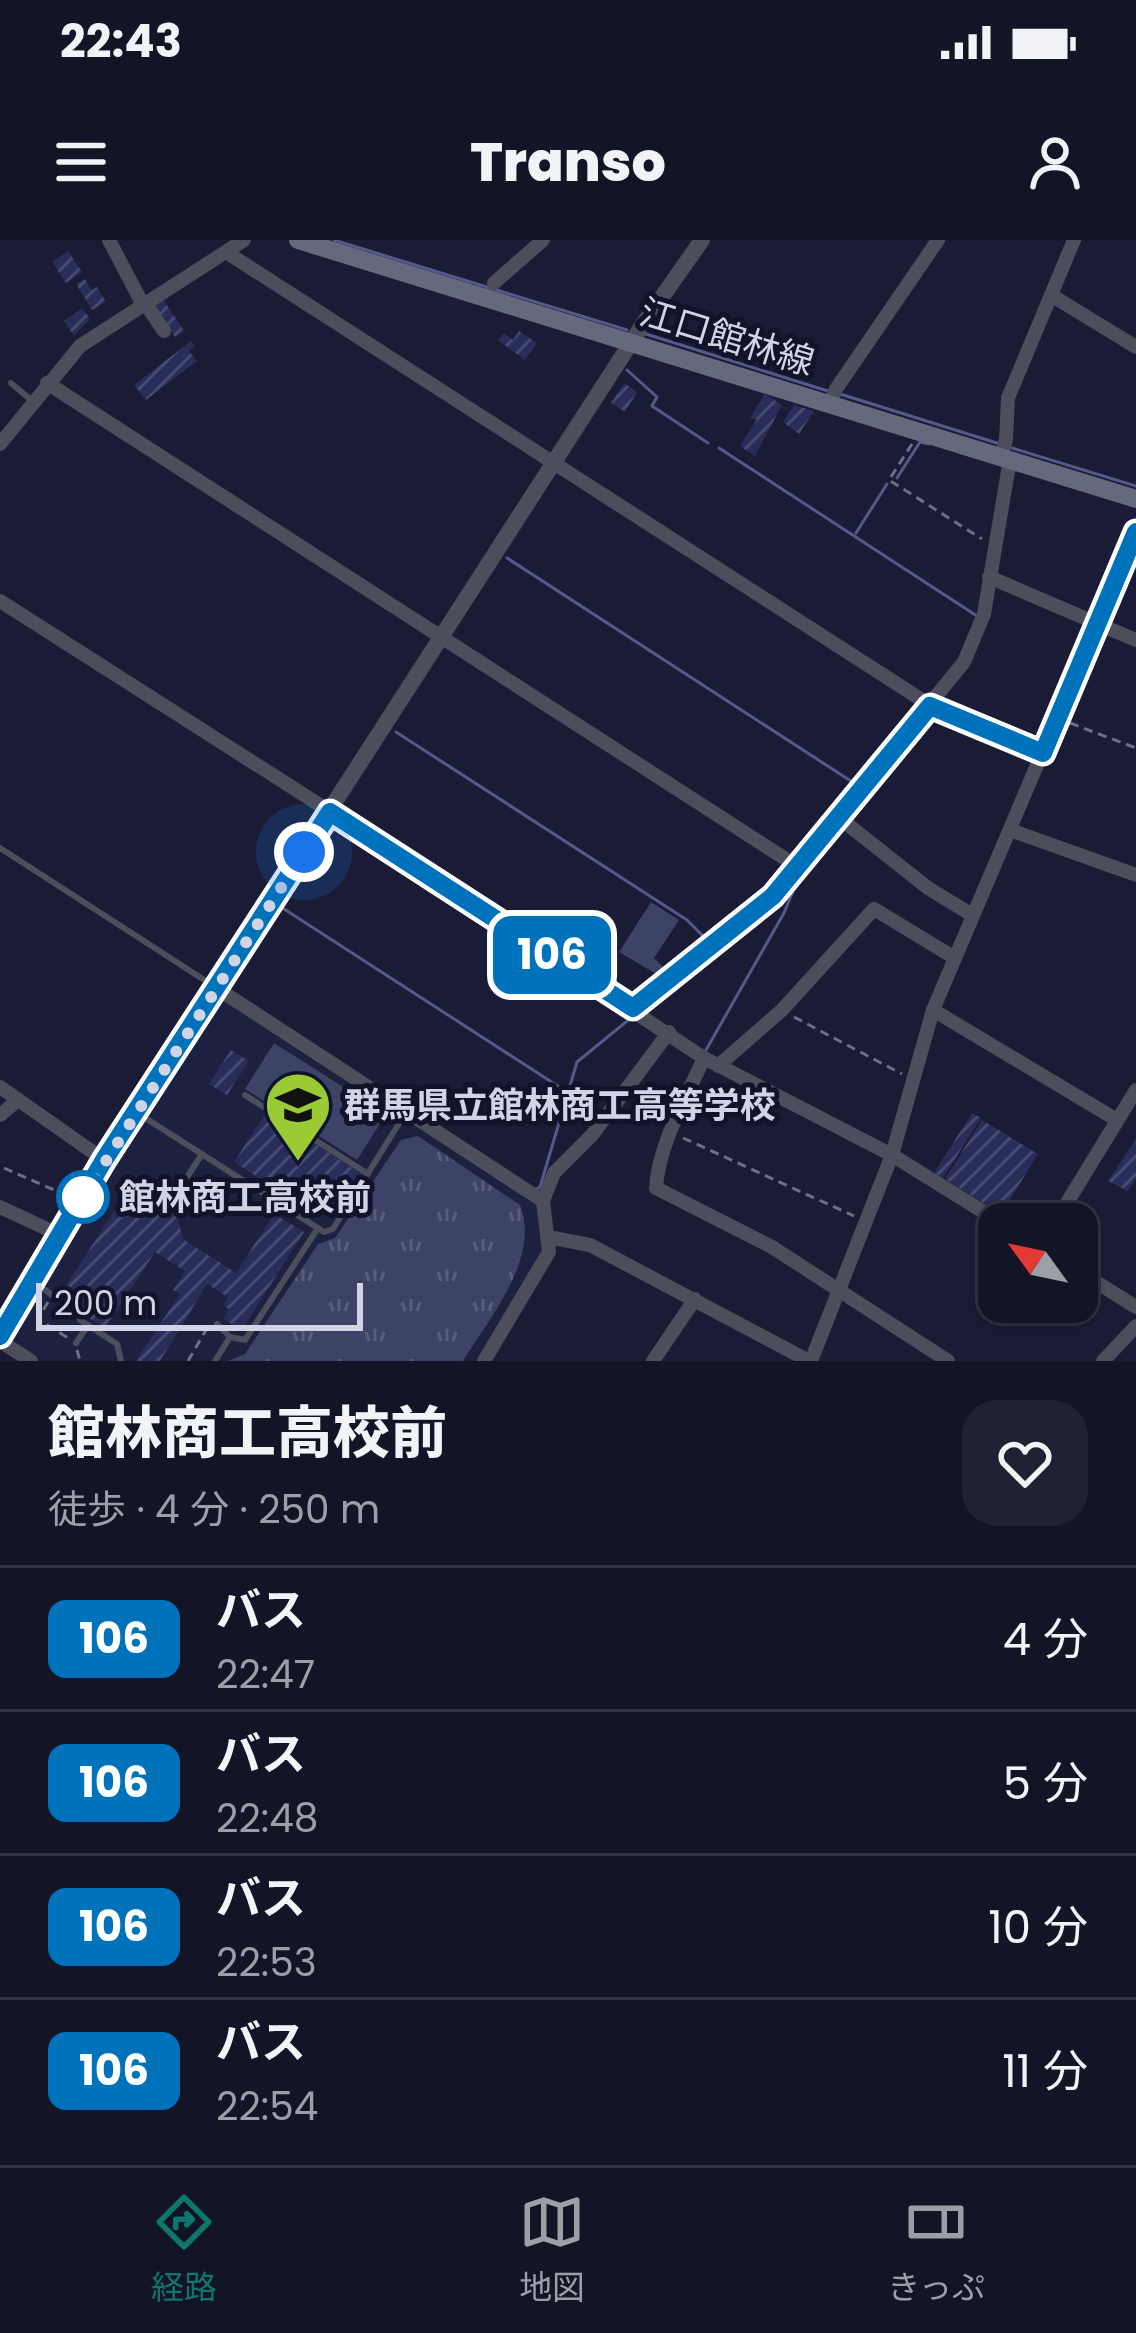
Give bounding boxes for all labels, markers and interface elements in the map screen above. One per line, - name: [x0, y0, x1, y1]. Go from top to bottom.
- text: 22:43: [60, 10, 182, 73]
- text: Transo: [470, 124, 666, 200]
- icon: menu: [48, 129, 114, 195]
- icon: person: [1022, 129, 1088, 195]
- street label: 江口館林線: [633, 286, 821, 388]
- your location: [274, 822, 334, 882]
- line badge: 106: [483, 916, 621, 994]
- text: 106: [517, 925, 587, 984]
- school or university icon: 群馬県立館林商工高等学校: [263, 1070, 333, 1164]
- place label: 群馬県立館林商工高等学校: [344, 1080, 776, 1131]
- marker: 館林商工高校前: [58, 1172, 108, 1222]
- place label: 館林商工高校前: [119, 1172, 371, 1223]
- north arrow: [978, 1203, 1098, 1323]
- map controls: [978, 1203, 1098, 1323]
- scale bar: [36, 1277, 363, 1330]
- text: 200 m: [54, 1280, 157, 1327]
- text: 館林商工高校前: [48, 1393, 447, 1473]
- button: heart: [962, 1400, 1088, 1526]
- text: 徒歩 · 4 分 · 250 m: [48, 1482, 380, 1537]
- text: バス: [216, 1579, 306, 1642]
- text: 4 分: [1003, 1608, 1088, 1671]
- text: 106: [79, 1609, 149, 1668]
- text: 22:47: [216, 1647, 315, 1702]
- text: バス: [216, 1723, 306, 1786]
- text: 5 分: [1003, 1752, 1088, 1815]
- text: 106: [79, 1753, 149, 1812]
- text: 22:48: [216, 1791, 318, 1846]
- text: バス: [216, 1867, 306, 1930]
- text: 10 分: [988, 1896, 1088, 1959]
- text: 106: [79, 1897, 149, 1956]
- text: 22:53: [216, 1935, 317, 1990]
- text: バス: [216, 2011, 306, 2074]
- text: 11 分: [1002, 2040, 1088, 2103]
- text: 106: [79, 2041, 149, 2100]
- text: 22:54: [216, 2079, 318, 2134]
- tab: 経路: [151, 2189, 217, 2313]
- tab: 地図: [519, 2189, 585, 2313]
- tab: きっぷ: [887, 2189, 985, 2313]

